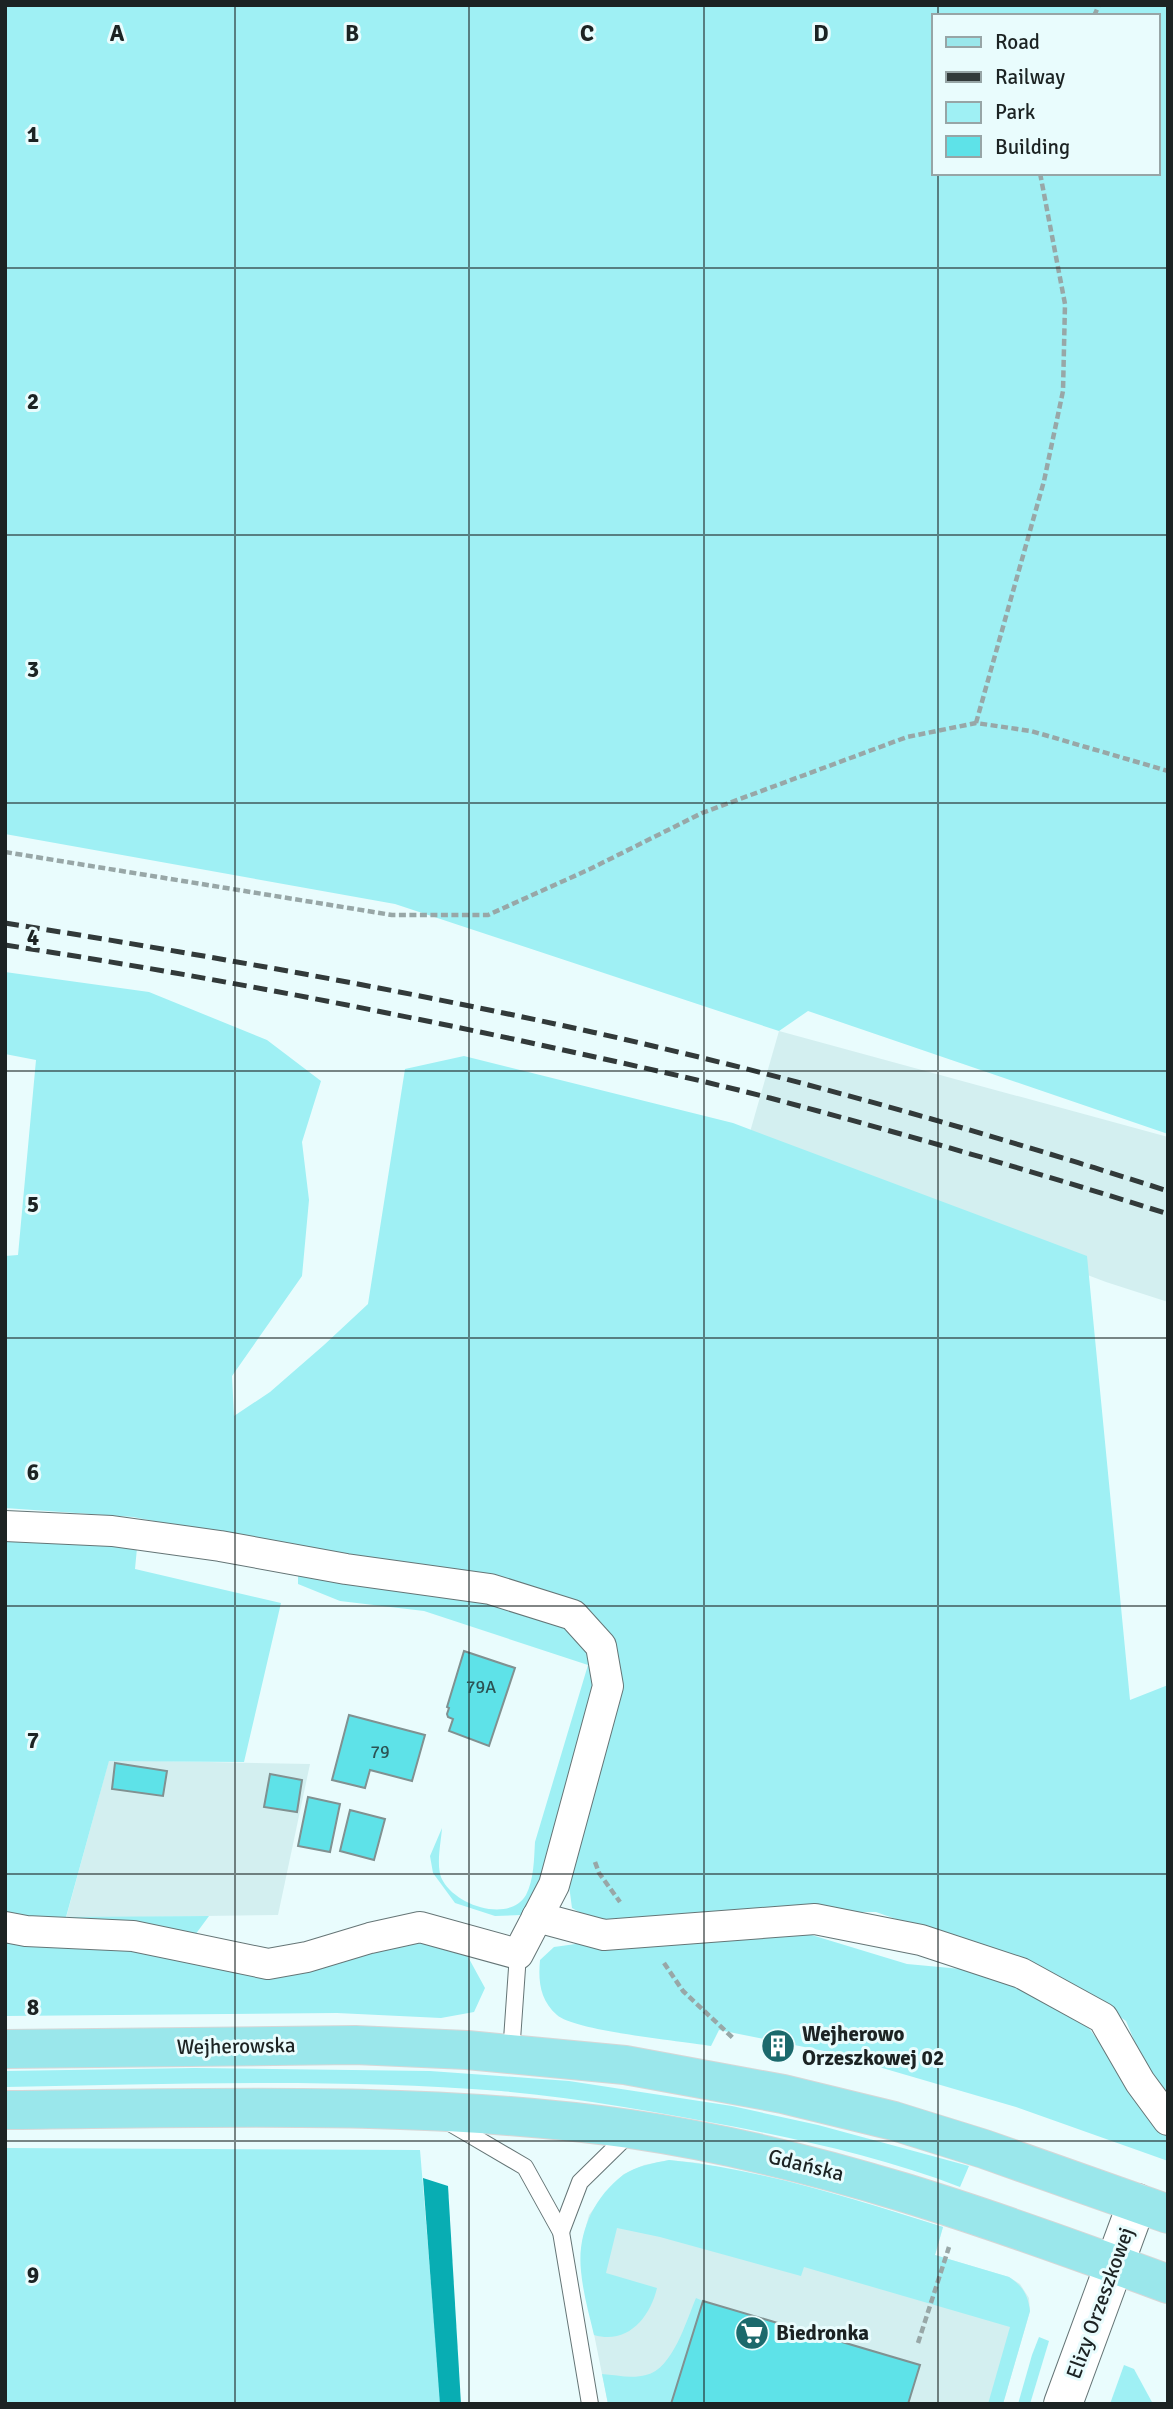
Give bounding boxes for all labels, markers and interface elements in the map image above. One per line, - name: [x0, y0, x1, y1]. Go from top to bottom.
- legend: [932, 14, 1159, 175]
- text: A: [110, 19, 125, 48]
- text: B: [345, 19, 359, 48]
- text: C: [580, 19, 594, 48]
- text: D: [813, 19, 829, 48]
- text: Road: [995, 29, 1040, 55]
- text: Railway: [995, 64, 1065, 90]
- text: Park: [995, 99, 1036, 125]
- text: 1: [27, 120, 39, 149]
- text: Building: [995, 134, 1070, 160]
- text: 2: [27, 387, 39, 416]
- text: 3: [27, 655, 39, 684]
- text: 4: [27, 923, 39, 952]
- text: 5: [27, 1190, 39, 1219]
- text: 6: [27, 1458, 39, 1487]
- house number: 79A: [466, 1676, 496, 1698]
- text: 7: [27, 1726, 39, 1755]
- house number: 79: [370, 1741, 390, 1763]
- text: 8: [27, 1993, 39, 2022]
- place label: Wejherowo Orzeszkowej 02: [802, 2021, 944, 2071]
- building icon: Wejherowo Orzeszkowej 02: [759, 2027, 797, 2065]
- street label: Wejherowska: [176, 2032, 296, 2060]
- street label: Gdańska: [765, 2143, 847, 2187]
- street label: Elizy Orzeszkowej: [1061, 2224, 1139, 2382]
- text: 9: [27, 2261, 39, 2290]
- supermarket icon: Biedronka: [733, 2314, 771, 2352]
- place label: Biedronka: [776, 2320, 869, 2346]

